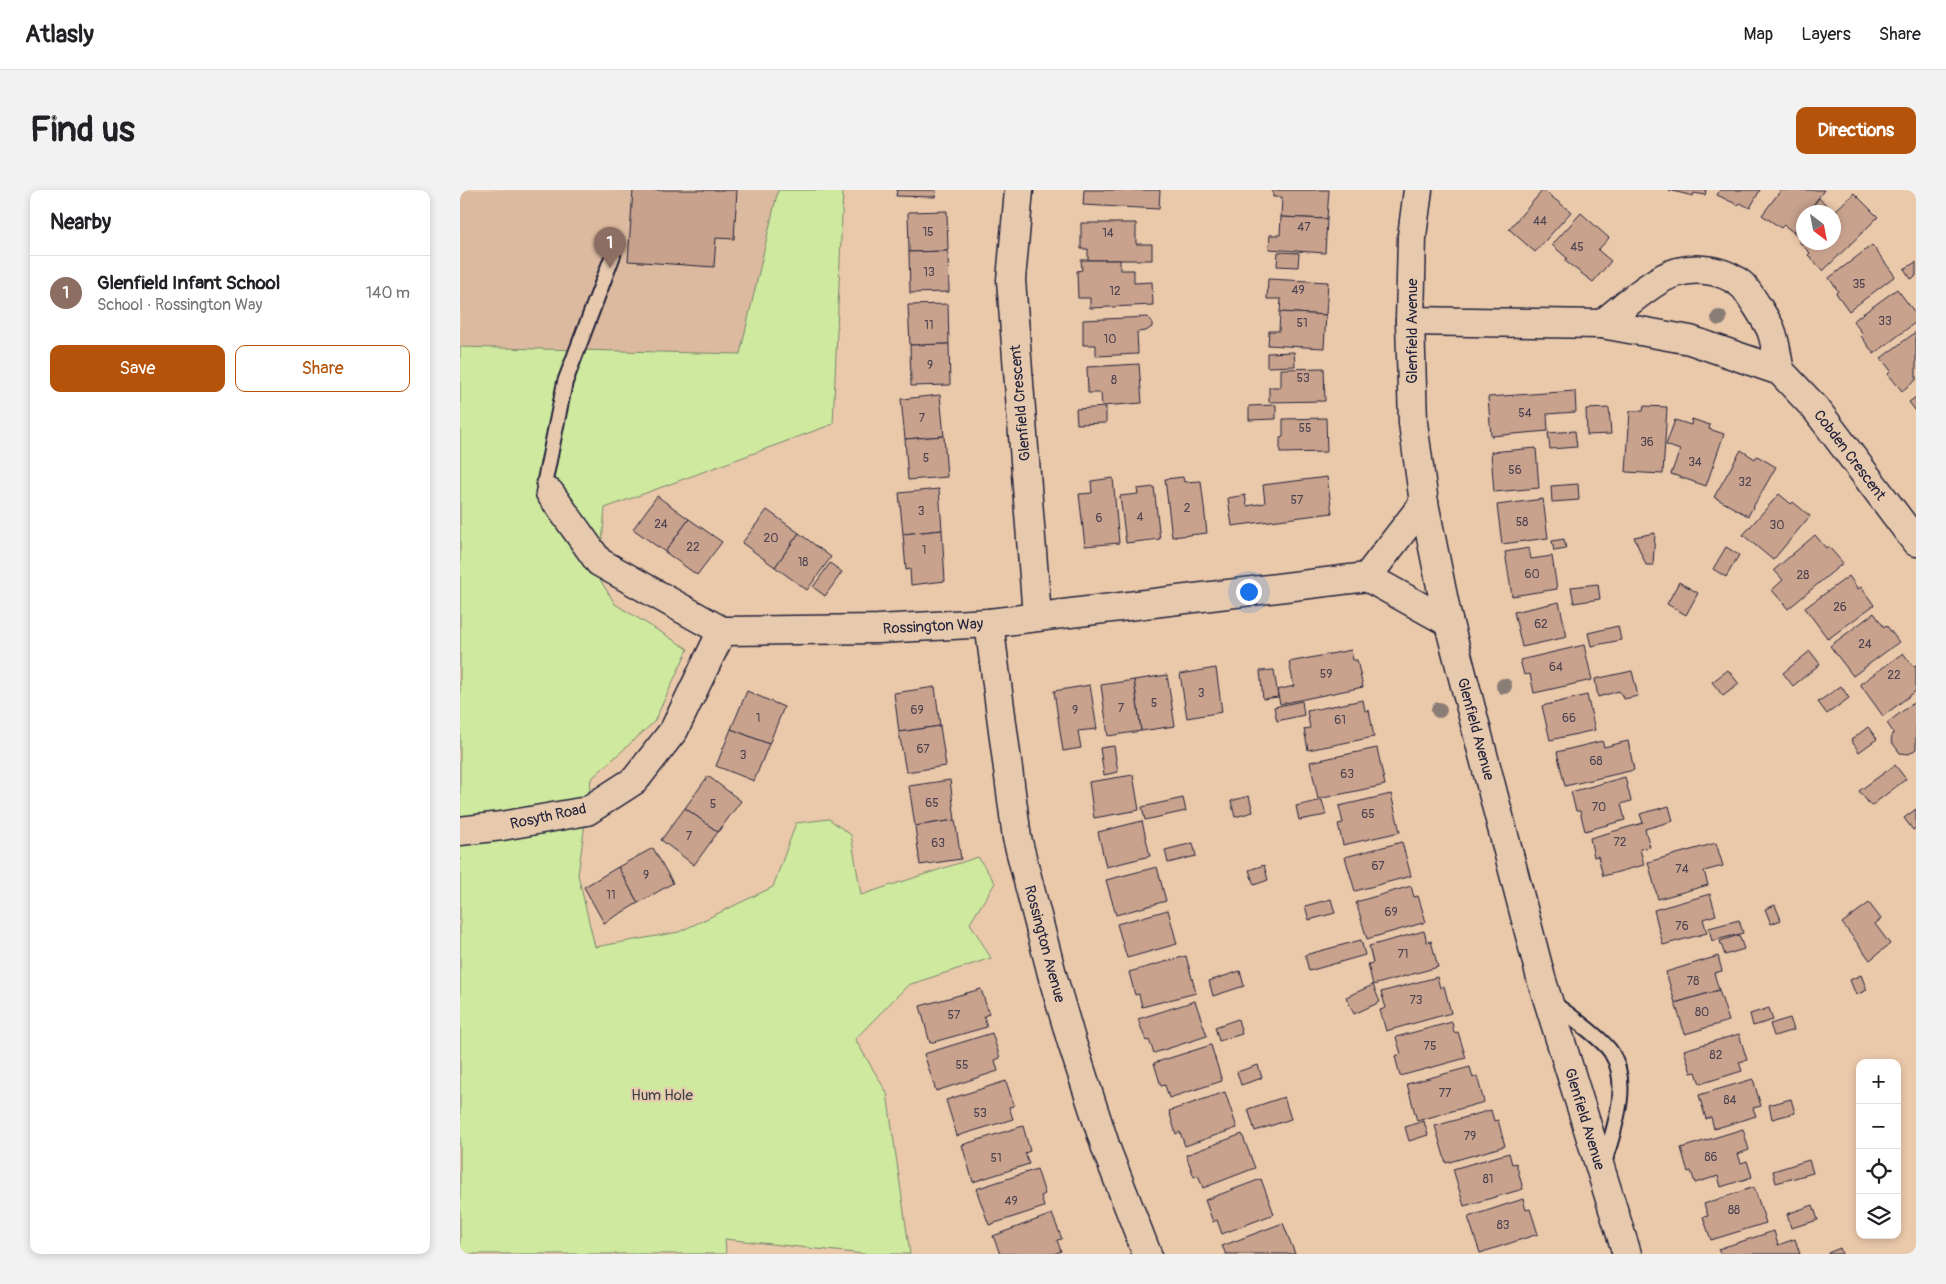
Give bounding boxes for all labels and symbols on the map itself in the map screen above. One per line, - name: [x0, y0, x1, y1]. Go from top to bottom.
- north arrow: [1796, 205, 1841, 250]
- house number: 44: [1533, 214, 1547, 229]
- house number: 47: [1297, 220, 1311, 235]
- house number: 15: [922, 225, 934, 240]
- house number: 14: [1102, 226, 1114, 241]
- pin: 1: [594, 227, 626, 268]
- house number: 45: [1570, 240, 1584, 255]
- house number: 13: [923, 265, 935, 280]
- house number: 35: [1852, 277, 1866, 292]
- street label: Glenfield Avenue: [1403, 278, 1422, 384]
- house number: 49: [1291, 283, 1305, 298]
- house number: 12: [1109, 284, 1121, 299]
- house number: 33: [1878, 314, 1892, 329]
- house number: 51: [1296, 316, 1308, 331]
- house number: 11: [924, 318, 934, 333]
- house number: 10: [1104, 332, 1116, 347]
- street label: Glenfield Crescent: [1006, 343, 1035, 462]
- house number: 9: [927, 358, 933, 373]
- house number: 53: [1296, 371, 1310, 386]
- house number: 8: [1111, 373, 1117, 388]
- house number: 54: [1518, 406, 1532, 421]
- street label: Cobden Crescent: [1809, 406, 1890, 505]
- house number: 7: [919, 411, 926, 426]
- house number: 55: [1298, 421, 1312, 436]
- house number: 36: [1640, 435, 1654, 450]
- house number: 5: [923, 451, 929, 466]
- house number: 34: [1688, 455, 1702, 470]
- house number: 56: [1508, 463, 1522, 478]
- house number: 32: [1738, 475, 1752, 490]
- house number: 57: [1291, 493, 1304, 508]
- house number: 2: [1184, 501, 1191, 516]
- house number: 3: [918, 504, 925, 519]
- house number: 4: [1137, 510, 1144, 525]
- house number: 6: [1096, 511, 1103, 526]
- house number: 58: [1516, 515, 1528, 530]
- house number: 24: [654, 517, 668, 532]
- house number: 30: [1770, 518, 1784, 533]
- house number: 20: [764, 531, 778, 546]
- house number: 22: [686, 540, 700, 555]
- house number: 1: [922, 543, 926, 558]
- house number: 18: [798, 555, 808, 570]
- house number: 60: [1524, 567, 1540, 582]
- house number: 28: [1797, 568, 1809, 583]
- your location: [1236, 579, 1262, 605]
- house number: 26: [1833, 600, 1847, 615]
- street label: Rossington Way: [882, 614, 984, 639]
- house number: 62: [1534, 617, 1548, 632]
- house number: 24: [1858, 637, 1872, 652]
- house number: 64: [1549, 660, 1563, 675]
- house number: 59: [1320, 667, 1332, 682]
- house number: 22: [1887, 668, 1901, 683]
- street label: Glenfield Avenue: [1453, 676, 1498, 783]
- house number: 3: [1198, 686, 1205, 701]
- house number: 5: [1151, 696, 1157, 711]
- house number: 7: [1118, 701, 1125, 716]
- house number: 69: [910, 703, 924, 718]
- house number: 9: [1072, 703, 1078, 718]
- house number: 1: [756, 711, 760, 726]
- house number: 66: [1562, 711, 1576, 726]
- house number: 61: [1334, 713, 1346, 728]
- house number: 67: [916, 742, 930, 757]
- house number: 3: [740, 748, 747, 763]
- house number: 68: [1589, 754, 1603, 769]
- house number: 63: [1340, 767, 1354, 782]
- house number: 65: [925, 796, 939, 811]
- house number: 5: [710, 797, 716, 812]
- street label: Rosyth Road: [508, 799, 588, 834]
- house number: 70: [1592, 800, 1606, 815]
- house number: 65: [1361, 807, 1375, 822]
- house number: 7: [686, 829, 693, 844]
- house number: 72: [1613, 835, 1627, 850]
- house number: 63: [931, 836, 945, 851]
- house number: 67: [1371, 859, 1385, 874]
- house number: 74: [1675, 862, 1689, 877]
- house number: 9: [643, 868, 649, 883]
- street label: Rossington Avenue: [1020, 883, 1069, 1005]
- house number: 11: [606, 888, 616, 903]
- house number: 69: [1384, 905, 1398, 920]
- house number: 76: [1675, 919, 1689, 934]
- house number: 71: [1397, 947, 1409, 962]
- house number: 78: [1687, 974, 1699, 989]
- house number: 73: [1409, 993, 1423, 1008]
- house number: 80: [1695, 1005, 1709, 1020]
- house number: 57: [948, 1008, 961, 1023]
- house number: 75: [1424, 1039, 1436, 1054]
- house number: 82: [1710, 1048, 1723, 1063]
- house number: 55: [955, 1058, 969, 1073]
- street label: Glenfield Avenue: [1560, 1066, 1609, 1173]
- park label: Hum Hole: [631, 1086, 693, 1105]
- house number: 77: [1439, 1086, 1452, 1101]
- house number: 84: [1723, 1093, 1737, 1108]
- house number: 53: [973, 1106, 987, 1121]
- house number: 79: [1464, 1129, 1476, 1144]
- house number: 86: [1704, 1150, 1718, 1165]
- house number: 51: [990, 1151, 1002, 1166]
- house number: 81: [1483, 1172, 1493, 1187]
- house number: 49: [1004, 1194, 1018, 1209]
- house number: 88: [1728, 1203, 1740, 1218]
- house number: 83: [1497, 1218, 1510, 1233]

